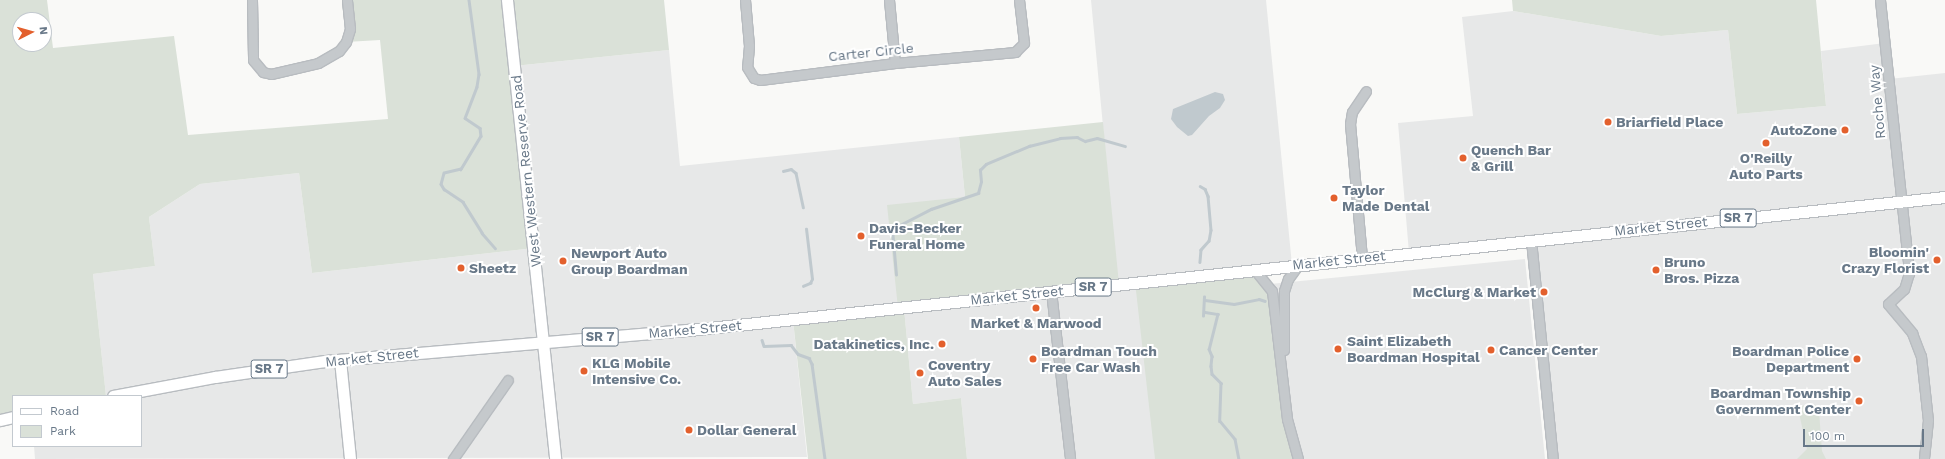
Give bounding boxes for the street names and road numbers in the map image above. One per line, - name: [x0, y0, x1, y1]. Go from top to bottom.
- street label: Carter Circle: [827, 39, 915, 65]
- street label: Roche Way: [1865, 64, 1889, 140]
- street label: West Western Reserve Road: [508, 74, 544, 268]
- road number: SR 7: [1719, 207, 1757, 229]
- street label: Market Street: [1613, 213, 1709, 239]
- street label: Market Street: [1291, 247, 1387, 273]
- road number: SR 7: [1074, 276, 1112, 298]
- street label: Market Street: [969, 282, 1065, 308]
- street label: Market Street: [648, 317, 742, 341]
- road number: SR 7: [581, 326, 619, 348]
- street label: Market Street: [324, 344, 420, 370]
- road number: SR 7: [250, 358, 288, 380]

